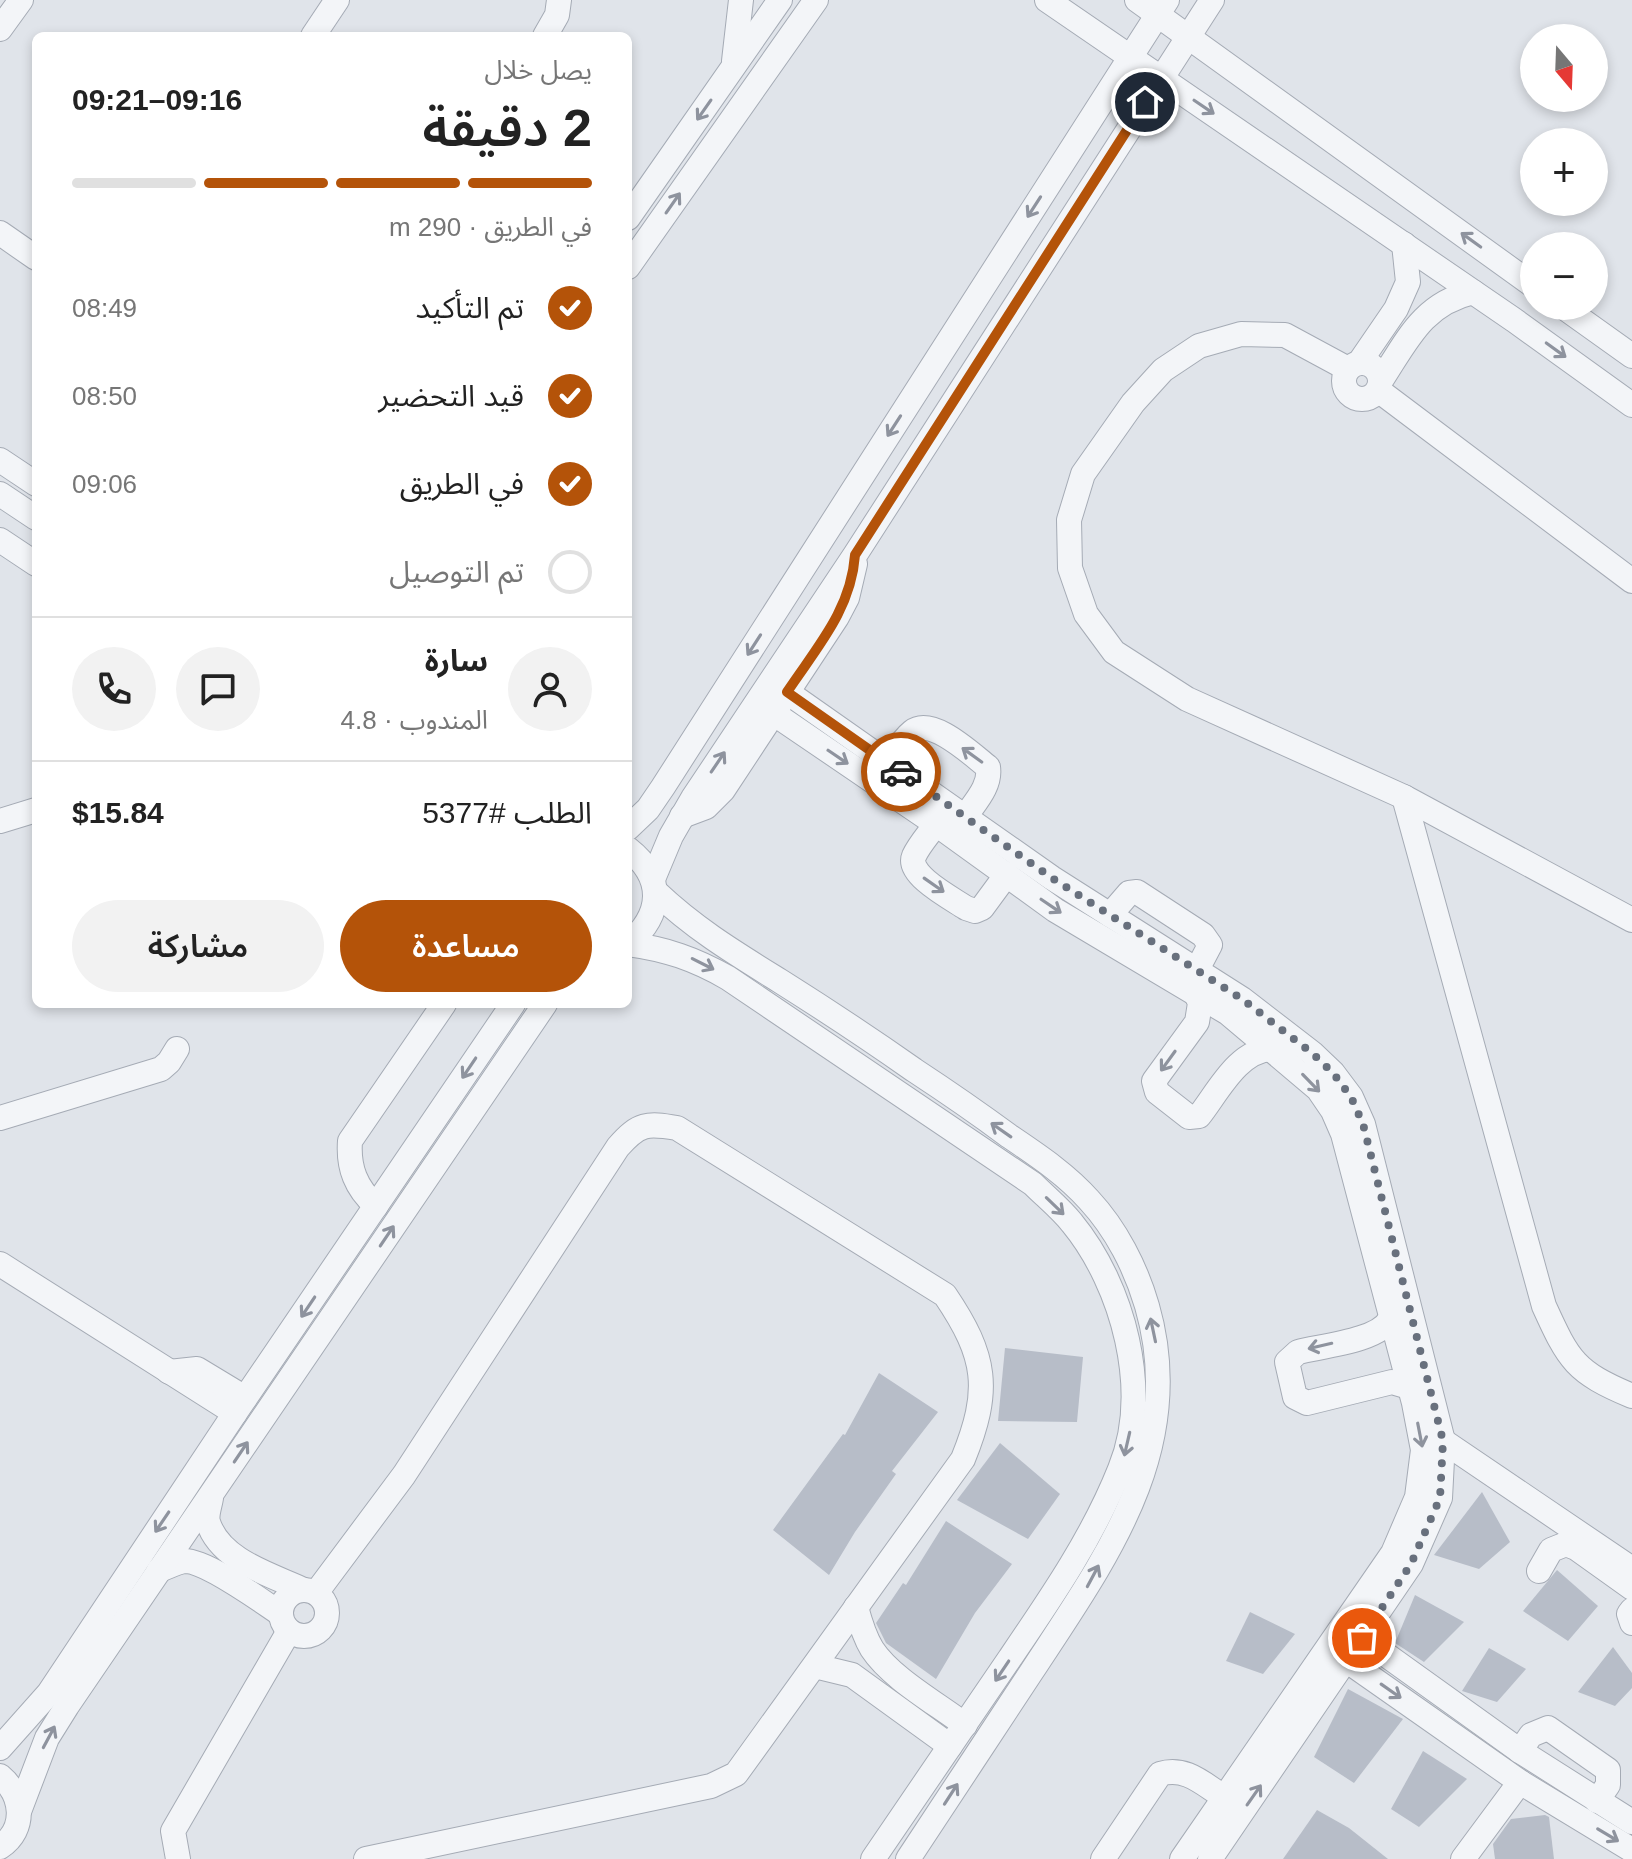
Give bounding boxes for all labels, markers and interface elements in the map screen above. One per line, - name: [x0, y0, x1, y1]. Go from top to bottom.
- north arrow: [1520, 24, 1608, 112]
- map controls: [1520, 24, 1608, 320]
- text: يصل خلال: [484, 55, 592, 85]
- pin: [1111, 68, 1179, 136]
- icon: home: [1123, 80, 1167, 124]
- text: 09:16–09:21: [72, 83, 242, 116]
- one-way arrow: [696, 98, 712, 120]
- text: 2 دقيقة: [422, 99, 592, 157]
- one-way arrow: [1193, 99, 1215, 116]
- button: +: [1520, 128, 1608, 216]
- one-way arrow: [665, 193, 681, 215]
- one-way arrow: [1026, 195, 1042, 218]
- text: في الطريق · 290 m: [389, 212, 592, 242]
- one-way arrow: [1460, 232, 1482, 248]
- button: −: [1520, 232, 1608, 320]
- icon: check: [548, 286, 592, 330]
- text: تم التأكيد: [416, 291, 524, 324]
- text: 08:49: [72, 293, 137, 323]
- one-way arrow: [1545, 342, 1567, 359]
- icon: check: [548, 374, 592, 418]
- text: قيد التحضير: [378, 379, 524, 412]
- text: 08:50: [72, 381, 137, 411]
- one-way arrow: [886, 414, 902, 437]
- icon: check: [548, 462, 592, 506]
- text: في الطريق: [400, 467, 524, 500]
- text: 09:06: [72, 469, 137, 499]
- text: تم التوصيل: [389, 555, 524, 588]
- one-way arrow: [745, 633, 761, 656]
- text: سارة: [425, 644, 488, 677]
- button: phone: [72, 647, 156, 731]
- button: chat: [176, 647, 260, 731]
- button: person: [508, 647, 592, 731]
- text: المندوب · 4.8: [341, 705, 488, 735]
- courier: [861, 732, 941, 812]
- one-way arrow: [962, 747, 983, 764]
- one-way arrow: [826, 749, 848, 765]
- icon: car: [879, 750, 923, 794]
- one-way arrow: [709, 752, 726, 774]
- text: $15.84: [72, 796, 164, 829]
- text: الطلب #5377: [422, 796, 592, 829]
- one-way arrow: [922, 877, 944, 893]
- one-way arrow: [1039, 898, 1061, 914]
- button: مشاركة: [72, 900, 324, 992]
- button: مساعدة: [340, 900, 592, 992]
- one-way arrow: [690, 957, 714, 973]
- one-way arrow: [1160, 1050, 1177, 1072]
- one-way arrow: [461, 1057, 478, 1079]
- one-way arrow: [1301, 1073, 1320, 1093]
- one-way arrow: [990, 1122, 1012, 1138]
- one-way arrow: [1045, 1196, 1064, 1215]
- one-way arrow: [379, 1226, 395, 1248]
- one-way arrow: [299, 1295, 316, 1317]
- one-way arrow: [1145, 1318, 1160, 1344]
- one-way arrow: [1308, 1340, 1334, 1355]
- one-way arrow: [1413, 1422, 1428, 1448]
- one-way arrow: [1118, 1431, 1133, 1457]
- one-way arrow: [233, 1441, 249, 1463]
- one-way arrow: [154, 1511, 171, 1533]
- one-way arrow: [1085, 1564, 1101, 1588]
- pin: [1328, 1604, 1396, 1672]
- icon: bag: [1340, 1616, 1384, 1660]
- one-way arrow: [993, 1659, 1010, 1681]
- one-way arrow: [1380, 1683, 1402, 1699]
- one-way arrow: [42, 1725, 57, 1749]
- one-way arrow: [943, 1783, 959, 1806]
- one-way arrow: [1246, 1784, 1262, 1806]
- one-way arrow: [1596, 1827, 1619, 1843]

